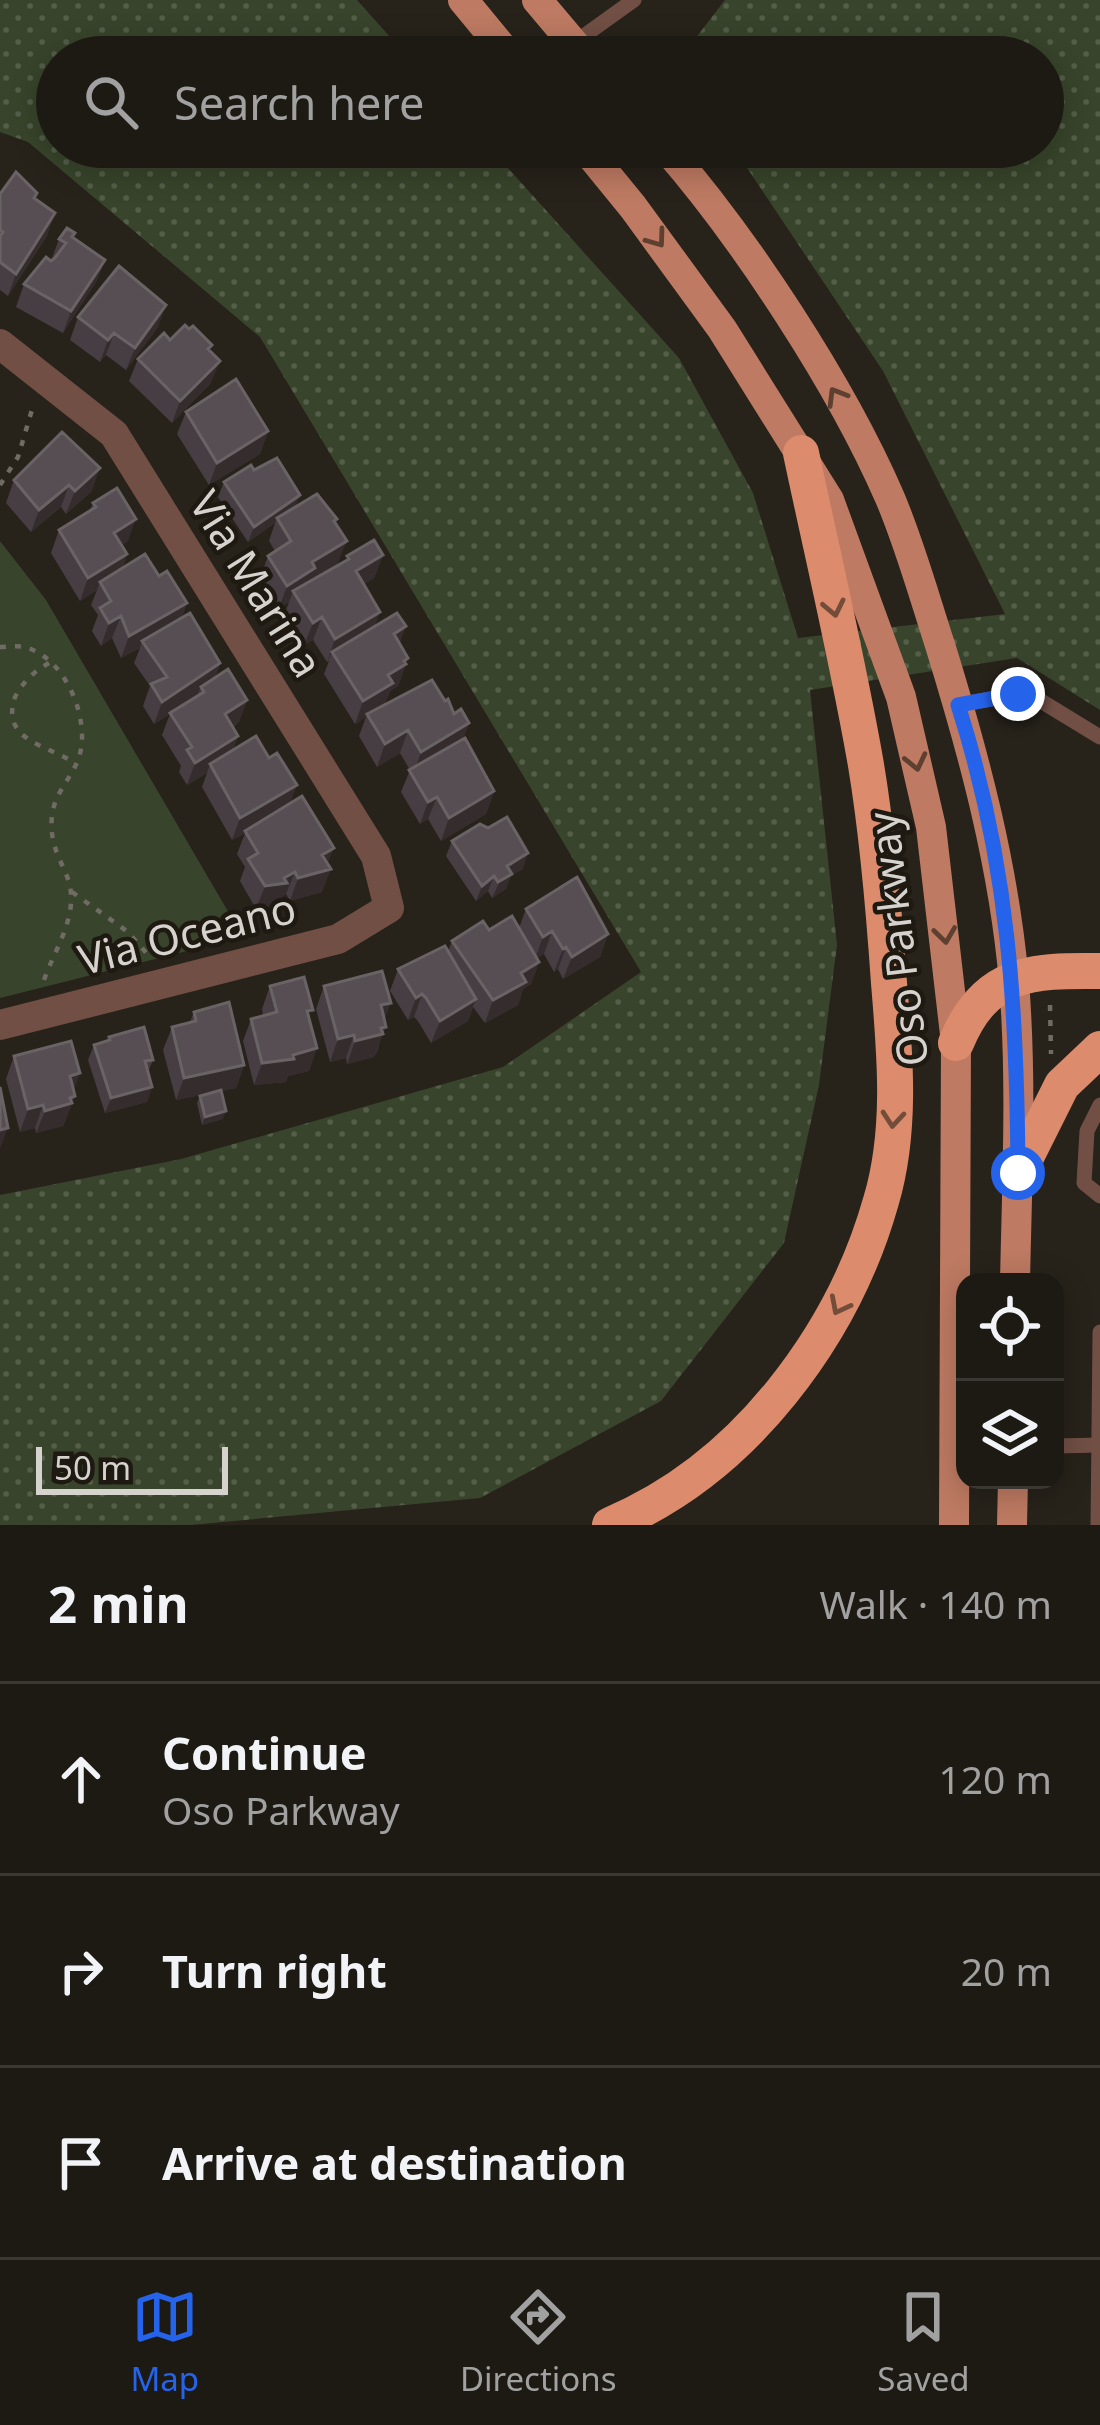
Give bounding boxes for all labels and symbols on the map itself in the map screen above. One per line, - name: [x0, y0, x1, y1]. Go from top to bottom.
- one-way arrow: [642, 226, 664, 247]
- one-way arrow: [828, 387, 850, 409]
- street label: Via Marina: [177, 479, 337, 687]
- one-way arrow: [820, 598, 845, 618]
- route end: [991, 667, 1045, 721]
- one-way arrow: [903, 751, 928, 771]
- street label: Oso Parkway: [853, 808, 940, 1070]
- street label: Via Oceano: [72, 878, 301, 987]
- one-way arrow: [931, 925, 957, 945]
- one-way arrow: [880, 1110, 906, 1129]
- route start: [991, 1146, 1045, 1200]
- one-way arrow: [830, 1293, 853, 1315]
- scale bar: [36, 1441, 228, 1494]

